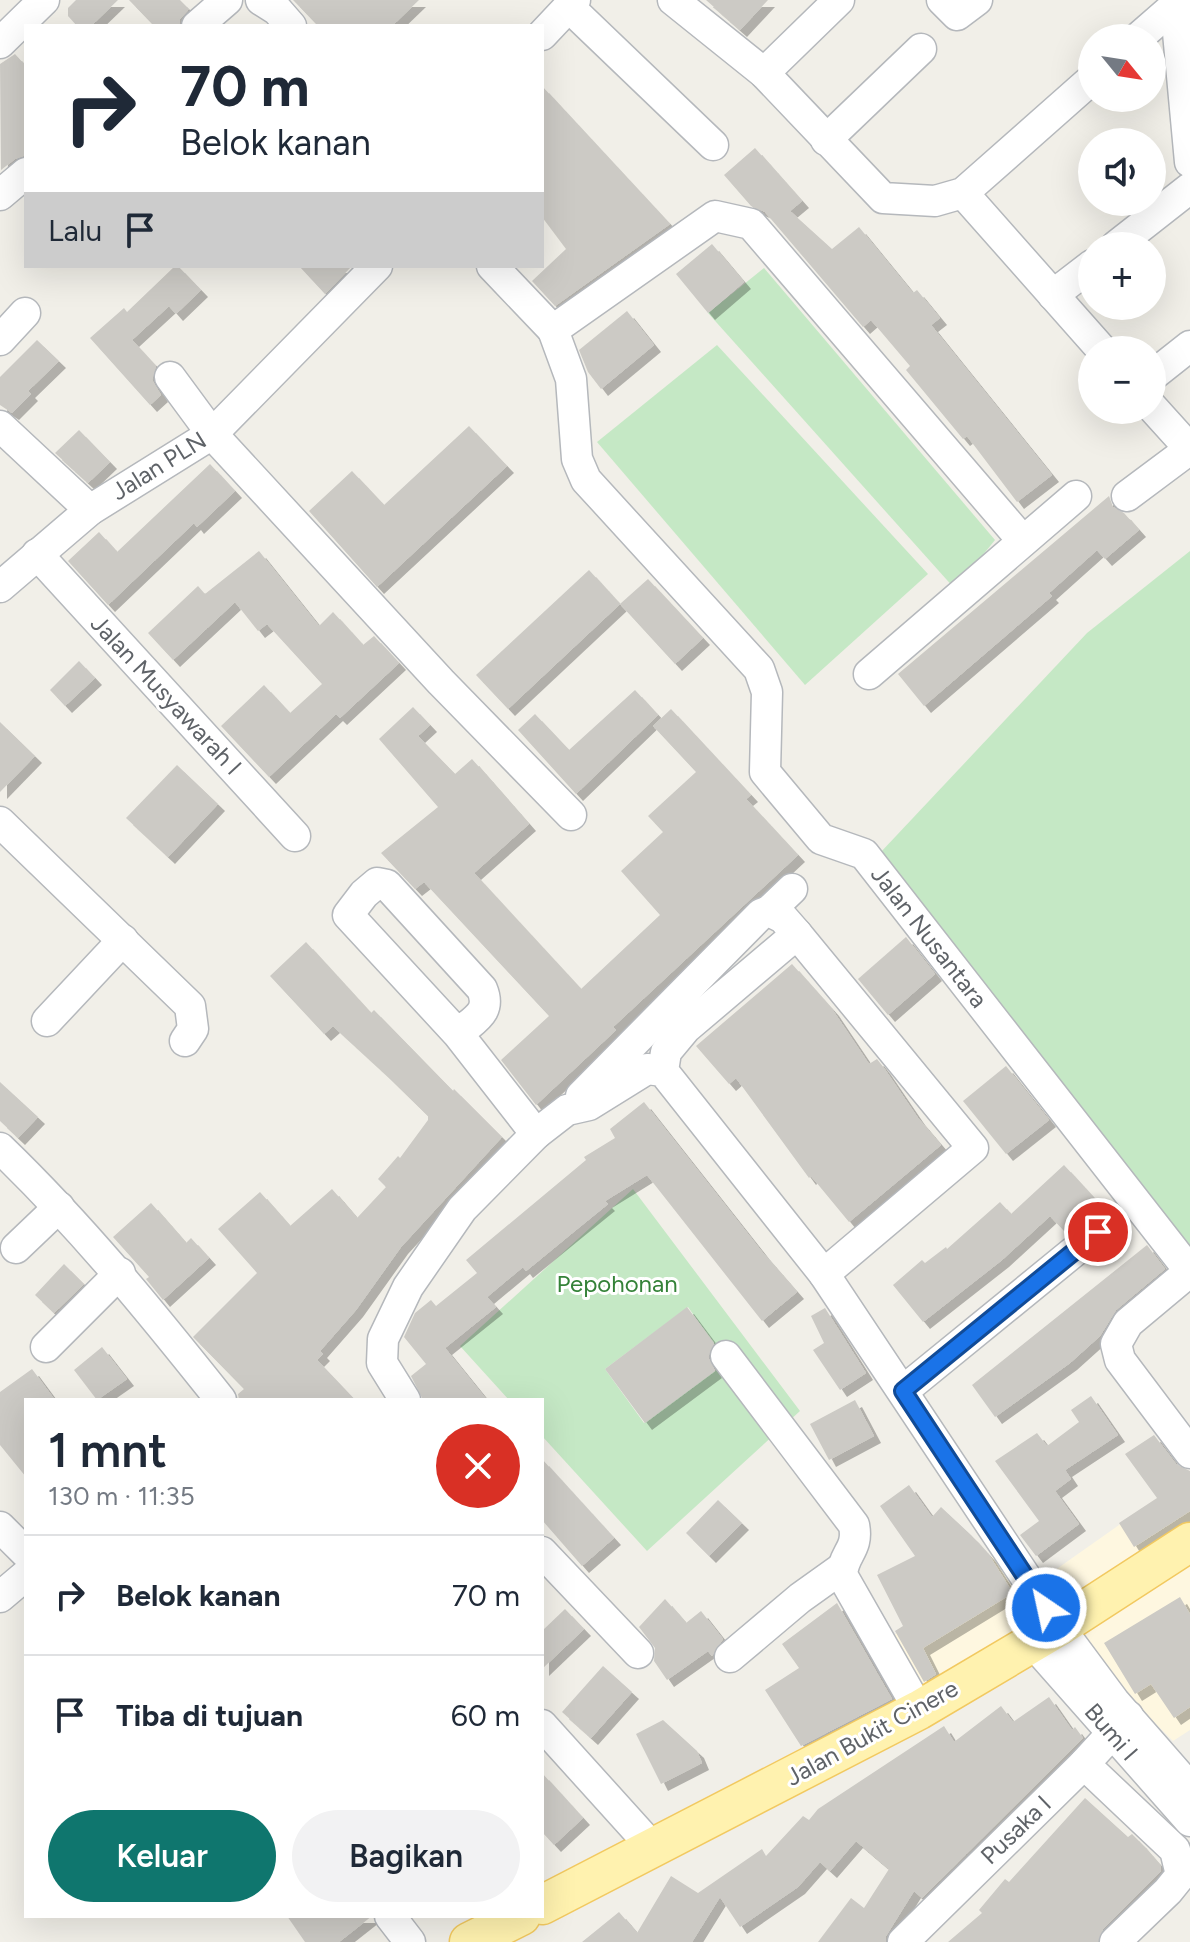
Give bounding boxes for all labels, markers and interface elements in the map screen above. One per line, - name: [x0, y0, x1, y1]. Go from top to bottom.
- north arrow: [1078, 24, 1166, 112]
- map controls: [1078, 24, 1166, 424]
- text: 70 m: [180, 53, 310, 120]
- icon: right: [48, 56, 152, 160]
- text: Belok kanan: [180, 121, 371, 164]
- button: sound: [1078, 128, 1166, 216]
- icon: arrive: [118, 208, 162, 252]
- text: Lalu: [48, 212, 102, 249]
- button: +: [1078, 232, 1166, 320]
- button: −: [1078, 336, 1166, 424]
- street label: Jalan PLN: [106, 425, 212, 506]
- street label: Jalan Musyawarah I: [85, 609, 248, 780]
- street label: Jalan Nusantara: [865, 860, 994, 1013]
- pin: [1064, 1198, 1132, 1266]
- icon: arrive: [1076, 1210, 1120, 1254]
- park label: Pepohonan: [556, 1269, 678, 1298]
- text: 1 mnt: [48, 1421, 167, 1479]
- button: close: [436, 1424, 520, 1508]
- text: 130 m · 11:35: [48, 1480, 195, 1512]
- position arrow: [1004, 1566, 1088, 1650]
- icon: right: [48, 1573, 92, 1617]
- text: Belok kanan: [116, 1577, 281, 1614]
- text: 70 m: [452, 1577, 520, 1614]
- street label: Jalan Bukit Cinere: [781, 1673, 963, 1792]
- icon: arrive: [48, 1693, 92, 1737]
- text: Tiba di tujuan: [116, 1697, 303, 1734]
- text: 60 m: [451, 1697, 520, 1734]
- street label: Bumi I: [1079, 1697, 1144, 1766]
- street label: Pusaka I: [974, 1789, 1057, 1870]
- button: Keluar: [48, 1810, 276, 1902]
- button: Bagikan: [292, 1810, 520, 1902]

